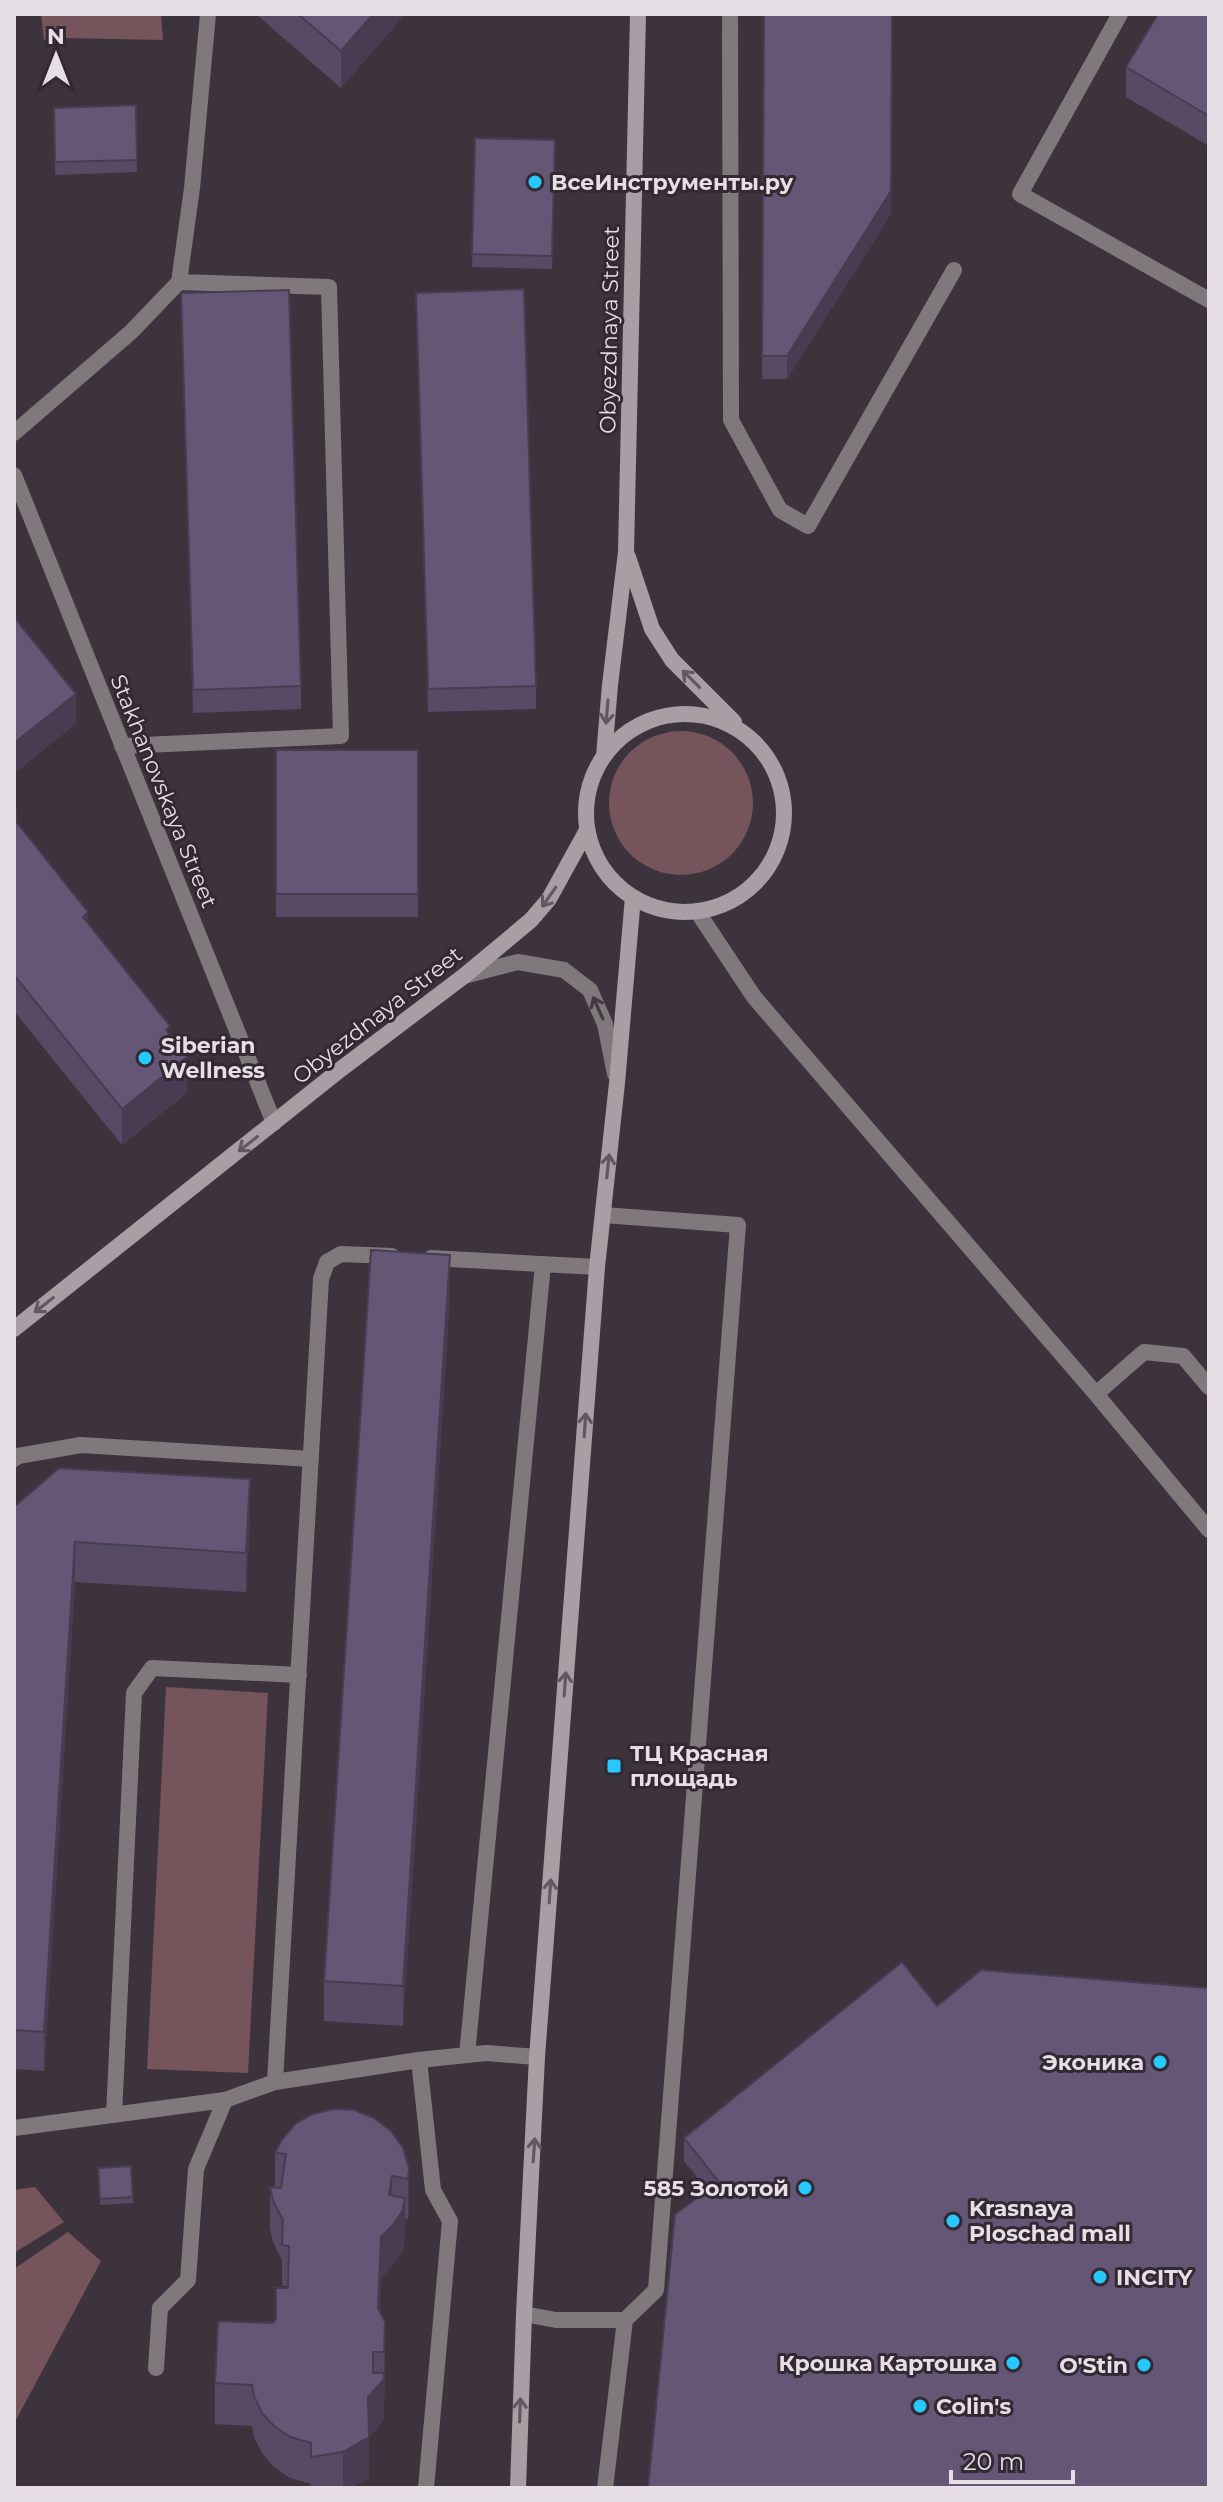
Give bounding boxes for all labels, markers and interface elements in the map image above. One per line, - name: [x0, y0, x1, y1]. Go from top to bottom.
- north arrow: [16, 16, 96, 96]
- text: N: [47, 23, 65, 50]
- place label: ВсеИнструменты.ру: [551, 169, 794, 196]
- marker: ВсеИнструменты.ру: [526, 173, 544, 191]
- street label: Obyezdnaya Street: [594, 226, 625, 434]
- one-way arrow: [682, 670, 701, 689]
- street label: Stakhanovskaya Street: [104, 671, 223, 912]
- one-way arrow: [599, 699, 614, 725]
- one-way arrow: [541, 886, 557, 908]
- street label: Obyezdnaya Street: [287, 941, 468, 1090]
- one-way arrow: [590, 996, 605, 1020]
- place label: Siberian Wellness: [161, 1032, 265, 1084]
- marker: Siberian Wellness: [136, 1049, 154, 1067]
- one-way arrow: [238, 1135, 259, 1153]
- one-way arrow: [601, 1153, 616, 1180]
- one-way arrow: [34, 1297, 55, 1314]
- one-way arrow: [578, 1412, 593, 1439]
- one-way arrow: [558, 1671, 573, 1698]
- place label: ТЦ Красная площадь: [630, 1740, 768, 1792]
- marker: ТЦ Красная площадь: [605, 1757, 623, 1775]
- one-way arrow: [543, 1878, 558, 1905]
- place label: Эконика: [1042, 2049, 1144, 2076]
- marker: Эконика: [1151, 2053, 1169, 2071]
- one-way arrow: [526, 2137, 541, 2164]
- place label: 585 Золотой: [644, 2175, 789, 2202]
- marker: 585 Золотой: [796, 2179, 814, 2197]
- place label: Krasnaya Ploschad mall: [969, 2195, 1131, 2247]
- marker: Krasnaya Ploschad mall: [944, 2212, 962, 2230]
- place label: INCITY: [1116, 2264, 1193, 2291]
- marker: INCITY: [1091, 2268, 1109, 2286]
- place label: Крошка Картошка: [778, 2350, 997, 2377]
- place label: O'Stin: [1059, 2352, 1128, 2379]
- marker: Крошка Картошка: [1004, 2354, 1022, 2372]
- marker: O'Stin: [1135, 2356, 1153, 2374]
- place label: Colin's: [936, 2393, 1011, 2420]
- one-way arrow: [513, 2397, 528, 2424]
- marker: Colin's: [911, 2397, 929, 2415]
- scale bar: [951, 2434, 1073, 2484]
- text: 20 m: [963, 2447, 1024, 2476]

